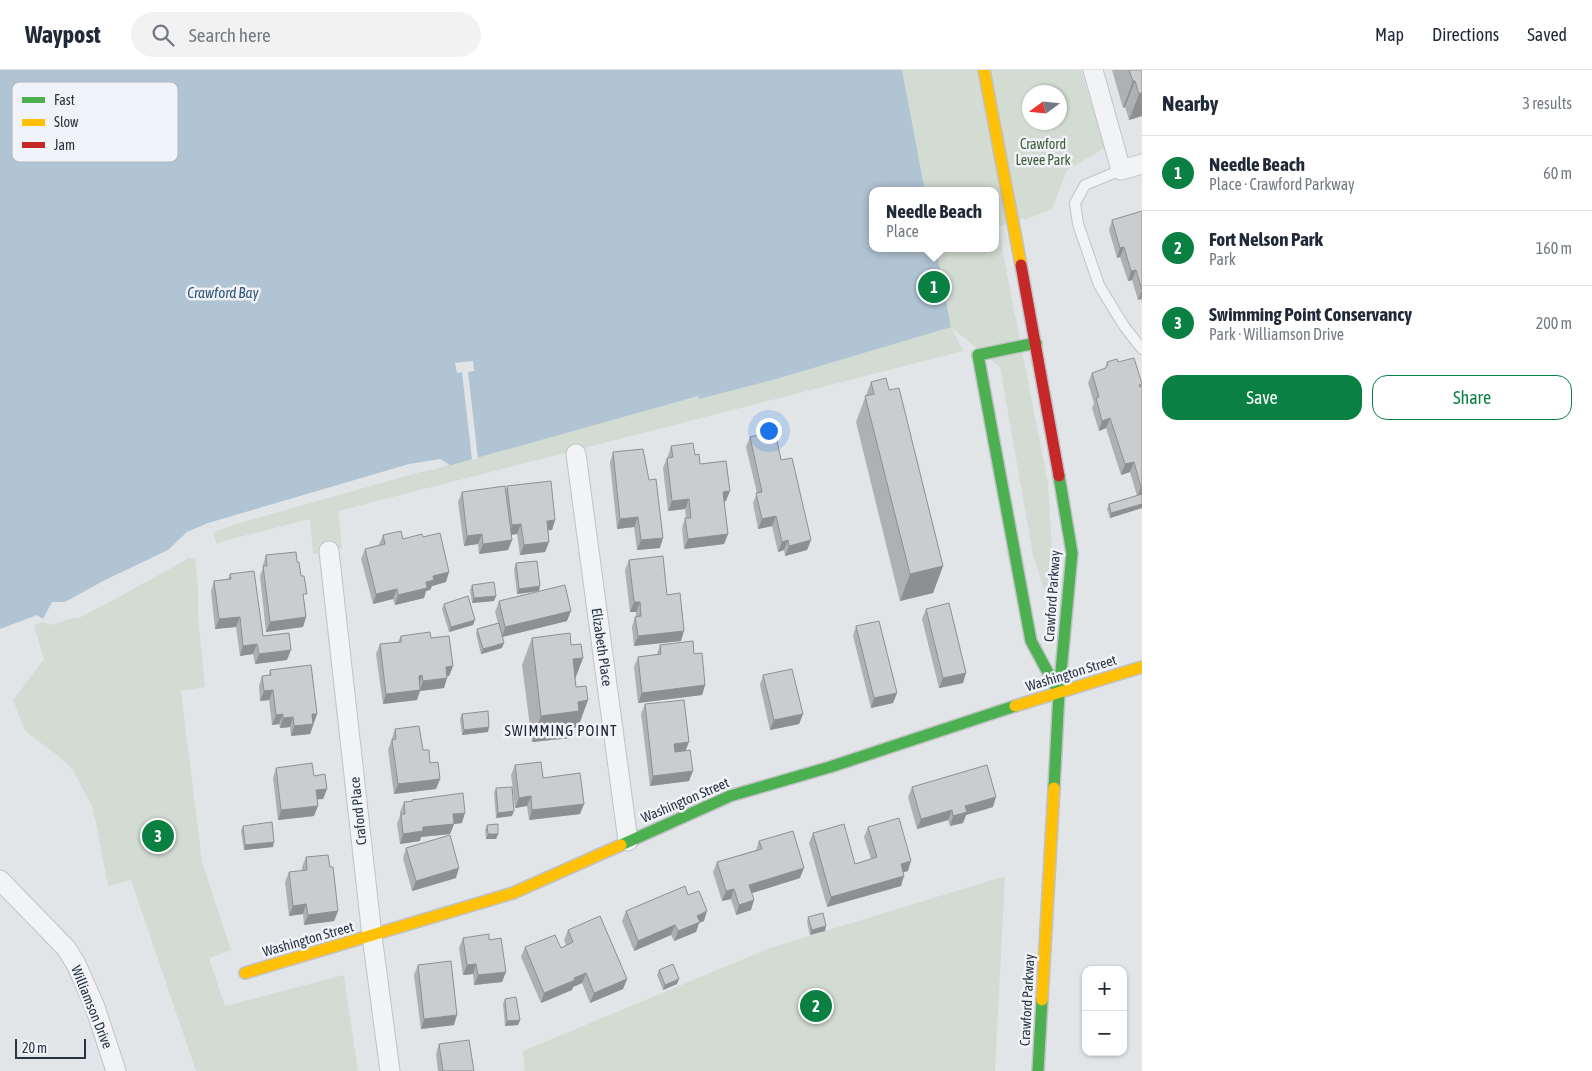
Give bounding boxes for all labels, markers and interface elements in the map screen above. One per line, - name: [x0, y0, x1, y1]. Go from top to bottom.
- search box: [131, 12, 481, 57]
- text: Waypost: [25, 21, 101, 48]
- icon: search: [149, 21, 177, 49]
- text: Search here: [189, 24, 271, 46]
- text: Map: [1375, 24, 1404, 45]
- text: Directions: [1432, 24, 1499, 45]
- text: Saved: [1527, 24, 1567, 45]
- legend: [12, 82, 178, 162]
- north arrow: [1022, 85, 1067, 130]
- text: Nearby: [1162, 91, 1218, 115]
- text: Fast: [54, 92, 75, 108]
- text: 3 results: [1522, 94, 1572, 112]
- text: Slow: [54, 114, 79, 130]
- park label: Crawford Levee Park: [1015, 136, 1071, 168]
- text: Jam: [54, 137, 75, 153]
- text: Needle Beach: [1209, 153, 1305, 175]
- text: 1: [1174, 164, 1182, 182]
- text: 60 m: [1543, 164, 1572, 182]
- text: Place · Crawford Parkway: [1209, 175, 1355, 193]
- popup: [869, 187, 999, 252]
- text: Needle Beach: [886, 200, 982, 222]
- text: Place: [886, 222, 919, 240]
- text: Fort Nelson Park: [1209, 228, 1323, 250]
- text: 2: [1174, 239, 1182, 257]
- text: 160 m: [1536, 239, 1572, 257]
- text: Park: [1209, 250, 1236, 268]
- pin: 1: [918, 268, 950, 306]
- water label: Crawford Bay: [187, 284, 259, 301]
- text: Swimming Point Conservancy: [1209, 303, 1412, 325]
- text: 3: [1174, 314, 1182, 332]
- text: 200 m: [1536, 314, 1572, 332]
- text: Park · Williamson Drive: [1209, 325, 1344, 343]
- button: Save: [1162, 375, 1362, 420]
- button: Share: [1372, 375, 1572, 420]
- your location: [756, 418, 782, 444]
- street label: Crawford Parkway: [1041, 549, 1063, 642]
- street label: Elizabeth Place: [589, 607, 615, 687]
- street label: Washington Street: [1024, 652, 1118, 694]
- district label: SWIMMING POINT: [504, 722, 618, 739]
- street label: Washington Street: [639, 774, 731, 826]
- street label: Craford Place: [346, 776, 370, 846]
- pin: 3: [142, 817, 174, 855]
- street label: Washington Street: [261, 918, 355, 960]
- street label: Crawford Parkway: [1017, 953, 1037, 1046]
- street label: Williamson Drive: [68, 963, 116, 1051]
- map controls: [1082, 966, 1127, 1056]
- button: +: [1082, 966, 1127, 1011]
- pin: 2: [800, 987, 832, 1025]
- button: −: [1082, 1011, 1127, 1056]
- scale bar: [15, 1036, 86, 1059]
- text: 20 m: [22, 1040, 47, 1056]

